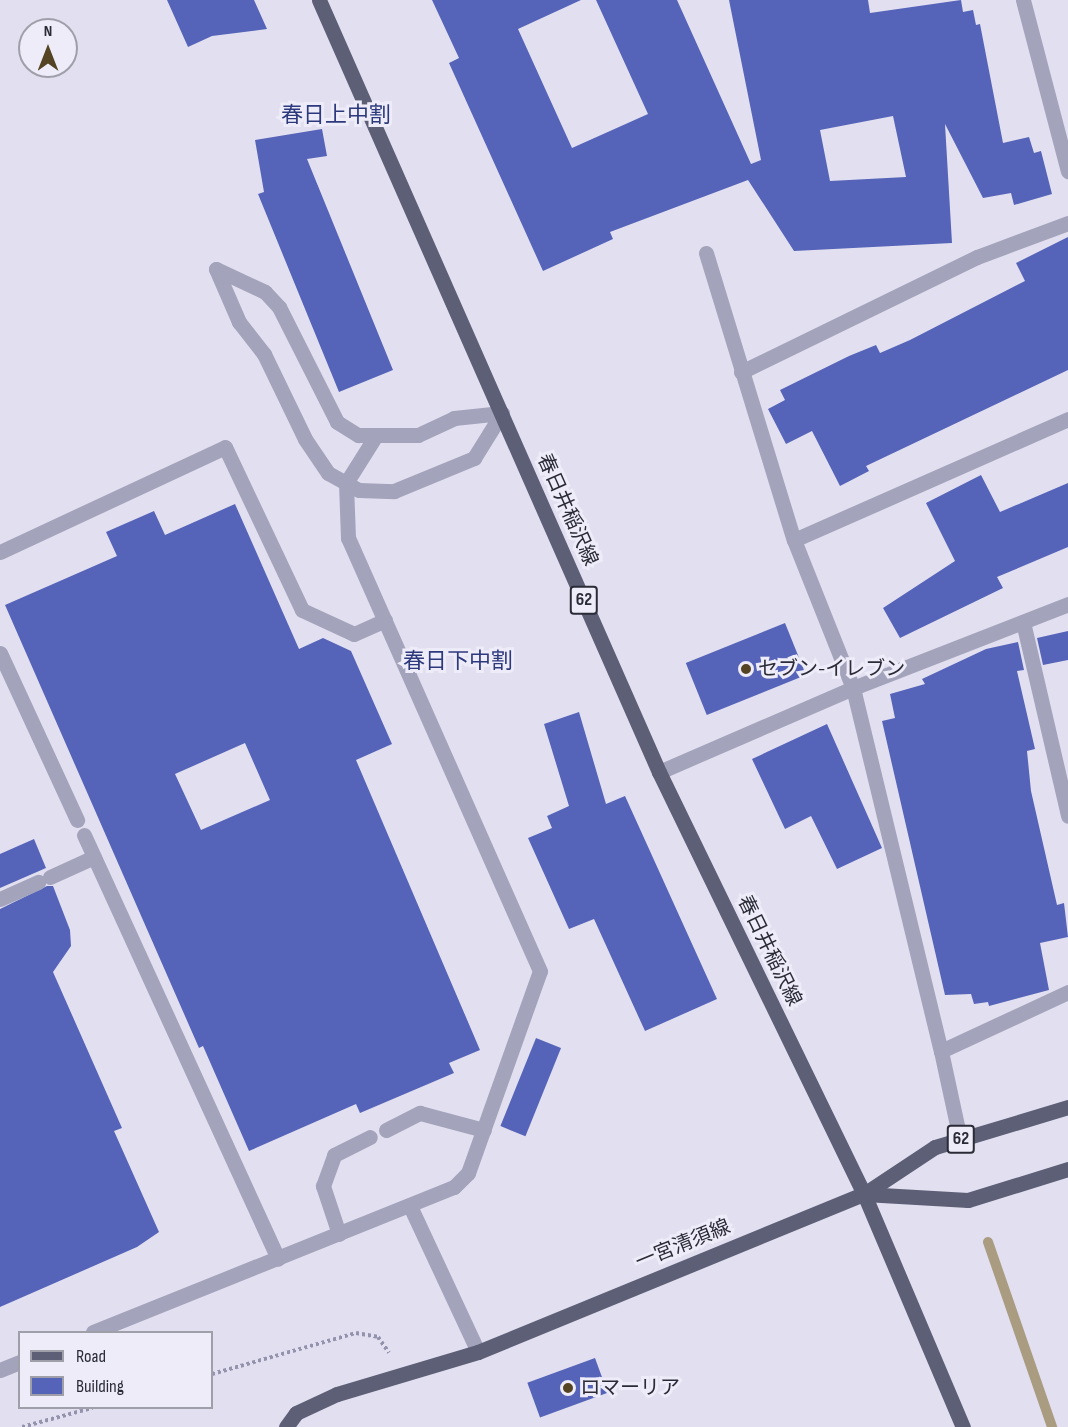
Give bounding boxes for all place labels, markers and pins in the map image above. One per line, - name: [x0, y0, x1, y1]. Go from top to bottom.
- place label: セブン-イレブン: [758, 657, 905, 681]
- marker: セブン-イレブン: [739, 662, 753, 676]
- place label: ロマーリア: [580, 1376, 680, 1400]
- marker: ロマーリア: [561, 1381, 575, 1395]

